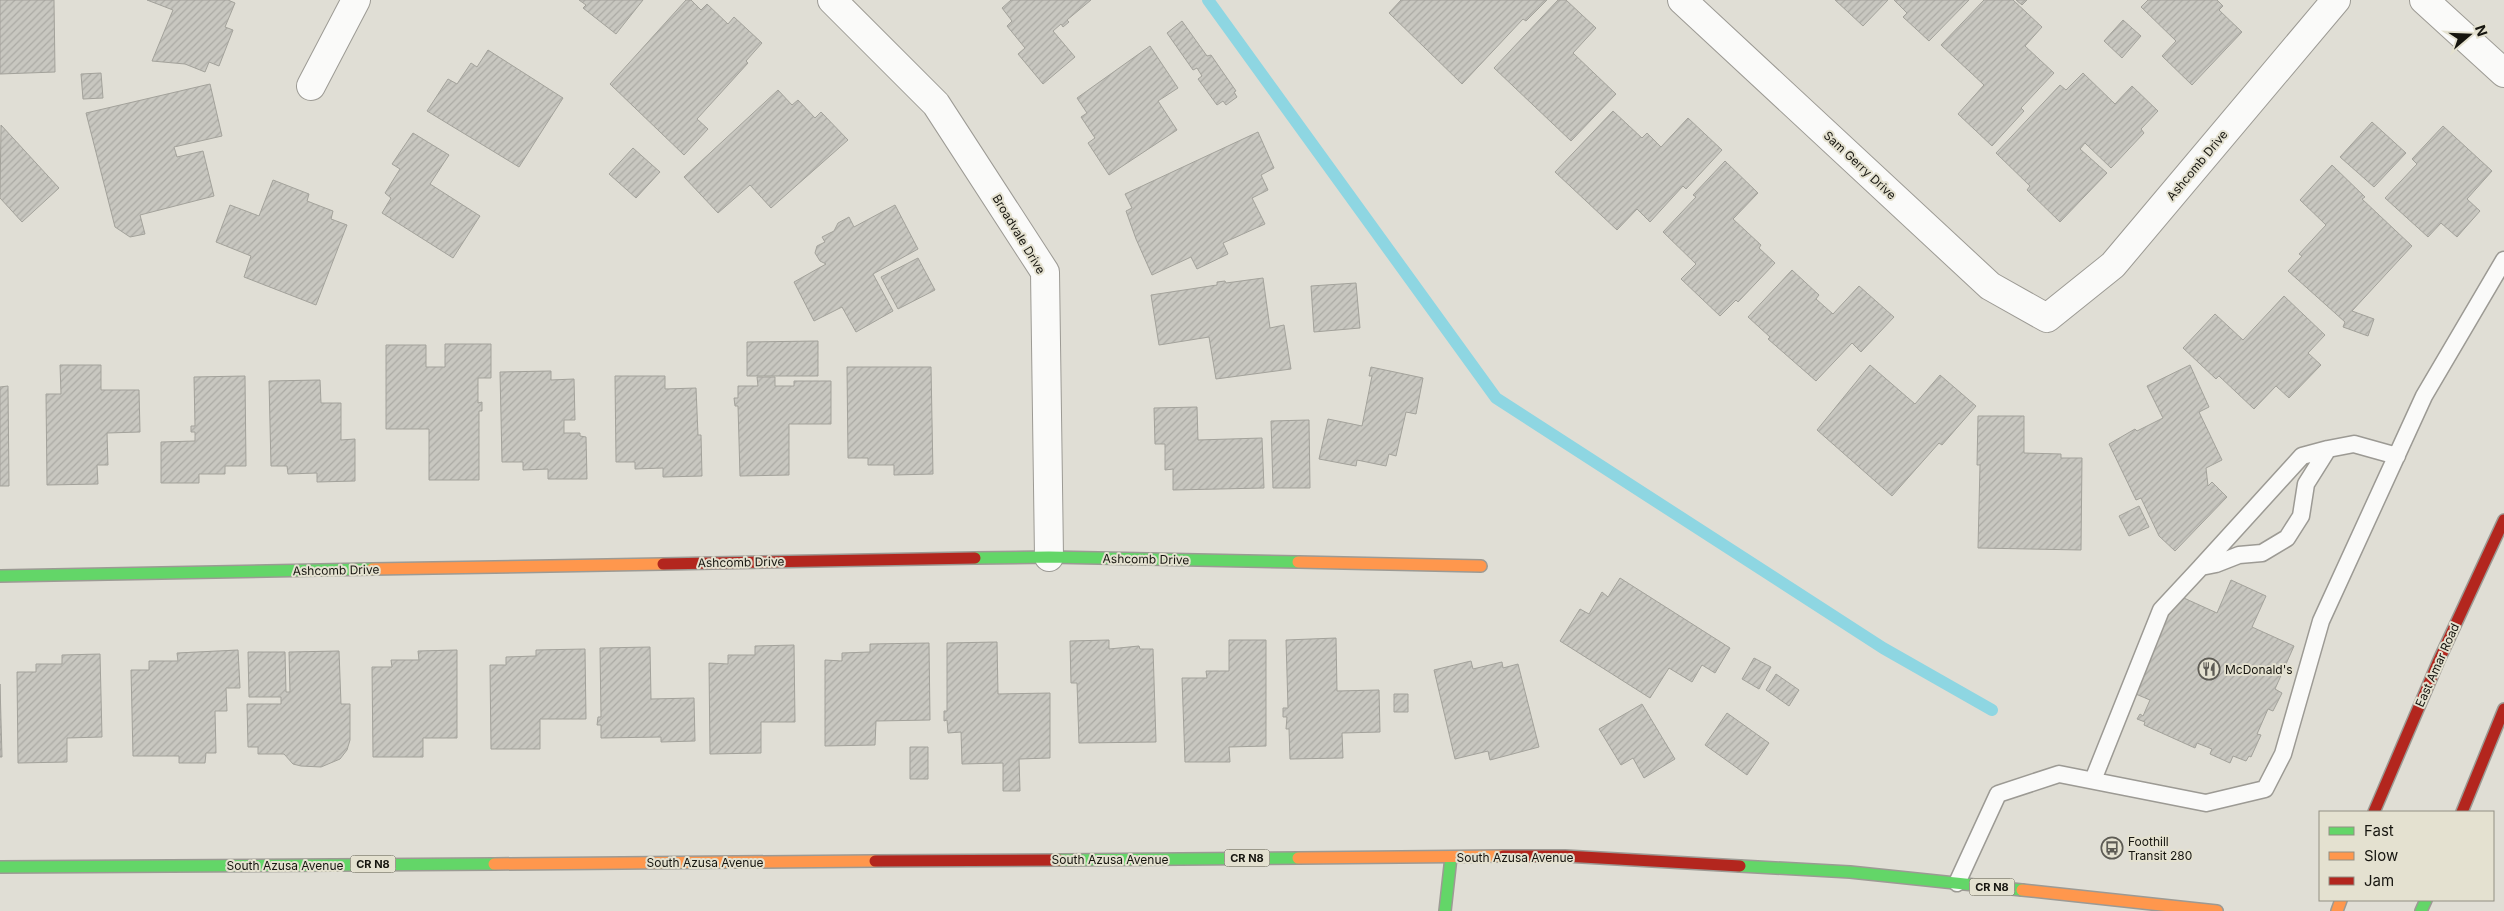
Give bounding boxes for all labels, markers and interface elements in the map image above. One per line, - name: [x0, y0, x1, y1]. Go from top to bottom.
- north arrow: [2444, 10, 2494, 60]
- text: N: [2472, 23, 2492, 38]
- street label: Ashcomb Drive: [2163, 127, 2231, 203]
- street label: Sam Gerry Drive: [1821, 128, 1899, 202]
- street label: Broadvale Drive: [989, 192, 1049, 276]
- street label: Ashcomb Drive: [1102, 551, 1190, 567]
- street label: Ashcomb Drive: [697, 554, 785, 570]
- street label: Ashcomb Drive: [292, 562, 380, 578]
- street label: East Amar Road: [2412, 621, 2462, 709]
- restaurant icon: McDonald's: [2197, 657, 2221, 681]
- place label: McDonald's: [2225, 662, 2293, 677]
- legend: [2319, 811, 2494, 901]
- text: Fast: [2364, 821, 2394, 840]
- place label: Foothill Transit 280: [2128, 834, 2192, 863]
- bus stop icon: Foothill Transit 280: [2100, 836, 2124, 860]
- text: Slow: [2364, 846, 2398, 865]
- road number: CR N8: [1224, 850, 1270, 866]
- street label: South Azusa Avenue: [1457, 850, 1574, 865]
- street label: South Azusa Avenue: [1052, 852, 1169, 867]
- street label: South Azusa Avenue: [647, 855, 764, 870]
- road number: CR N8: [350, 856, 396, 872]
- street label: South Azusa Avenue: [227, 858, 344, 873]
- text: Jam: [2364, 871, 2394, 890]
- road number: CR N8: [1970, 879, 2014, 896]

